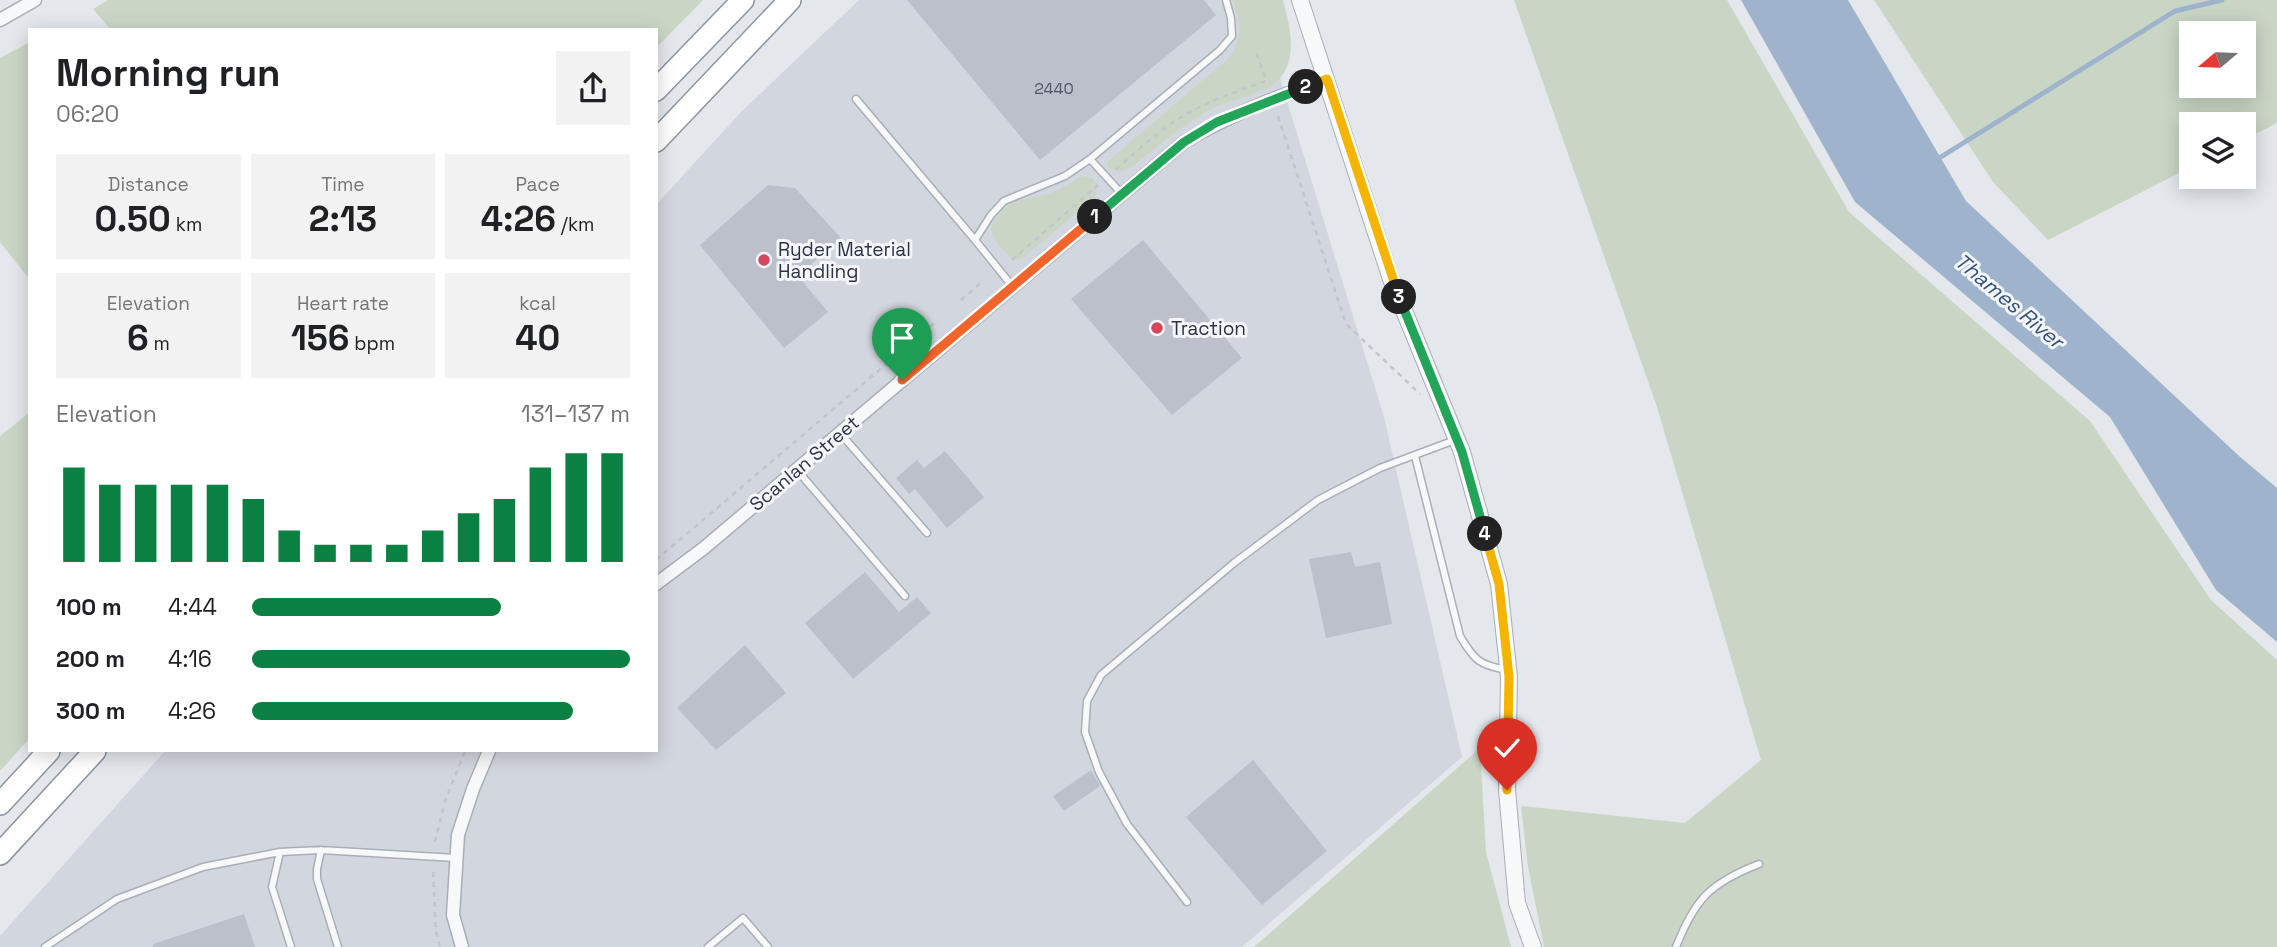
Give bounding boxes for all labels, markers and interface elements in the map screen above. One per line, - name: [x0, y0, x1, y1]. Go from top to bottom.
- north arrow: [2179, 21, 2256, 98]
- map controls: [2179, 21, 2256, 189]
- text: Morning run: [56, 49, 281, 97]
- button: share: [556, 51, 630, 125]
- pin: 2: [1288, 70, 1324, 104]
- text: 2: [1300, 74, 1311, 99]
- house number: 2440: [1034, 78, 1074, 99]
- text: 06:20: [56, 99, 119, 129]
- button: layers: [2179, 112, 2256, 189]
- text: Distance: [108, 172, 189, 197]
- text: Time: [321, 172, 365, 197]
- text: Pace: [515, 172, 560, 197]
- text: 0.50: [94, 197, 171, 241]
- text: 2:13: [309, 197, 377, 241]
- text: 4:26: [481, 197, 556, 241]
- pin: 1: [1078, 200, 1112, 234]
- text: 1: [1090, 204, 1099, 229]
- text: km: [171, 212, 202, 237]
- text: /km: [556, 212, 594, 237]
- place label: Ryder Material Handling: [778, 237, 911, 284]
- water label: Thames River: [1949, 247, 2071, 355]
- marker: Ryder Material Handling: [756, 252, 772, 268]
- pin: 3: [1382, 280, 1416, 314]
- text: 3: [1393, 284, 1404, 309]
- text: Elevation: [107, 291, 190, 316]
- text: Heart rate: [297, 291, 389, 316]
- text: kcal: [519, 291, 556, 316]
- pin: [872, 308, 932, 380]
- text: 6: [127, 316, 149, 360]
- text: 156: [291, 316, 349, 360]
- text: 40: [515, 316, 560, 360]
- place label: Traction: [1171, 316, 1246, 341]
- icon: arrive: [883, 319, 921, 357]
- marker: Traction: [1149, 320, 1165, 336]
- text: m: [149, 331, 170, 356]
- text: bpm: [349, 331, 395, 356]
- text: Elevation: [56, 399, 157, 429]
- text: 131–137 m: [521, 399, 630, 429]
- street label: Scanlan Street: [744, 410, 864, 517]
- pin: 4: [1468, 516, 1502, 552]
- text: 4: [1478, 521, 1491, 546]
- text: 100 m: [56, 592, 122, 622]
- text: 4:44: [168, 592, 217, 622]
- text: 200 m: [56, 644, 125, 674]
- text: 4:16: [168, 644, 212, 674]
- text: 300 m: [56, 696, 125, 726]
- text: 4:26: [168, 696, 216, 726]
- pin: [1477, 718, 1537, 790]
- icon: check: [1488, 729, 1526, 767]

